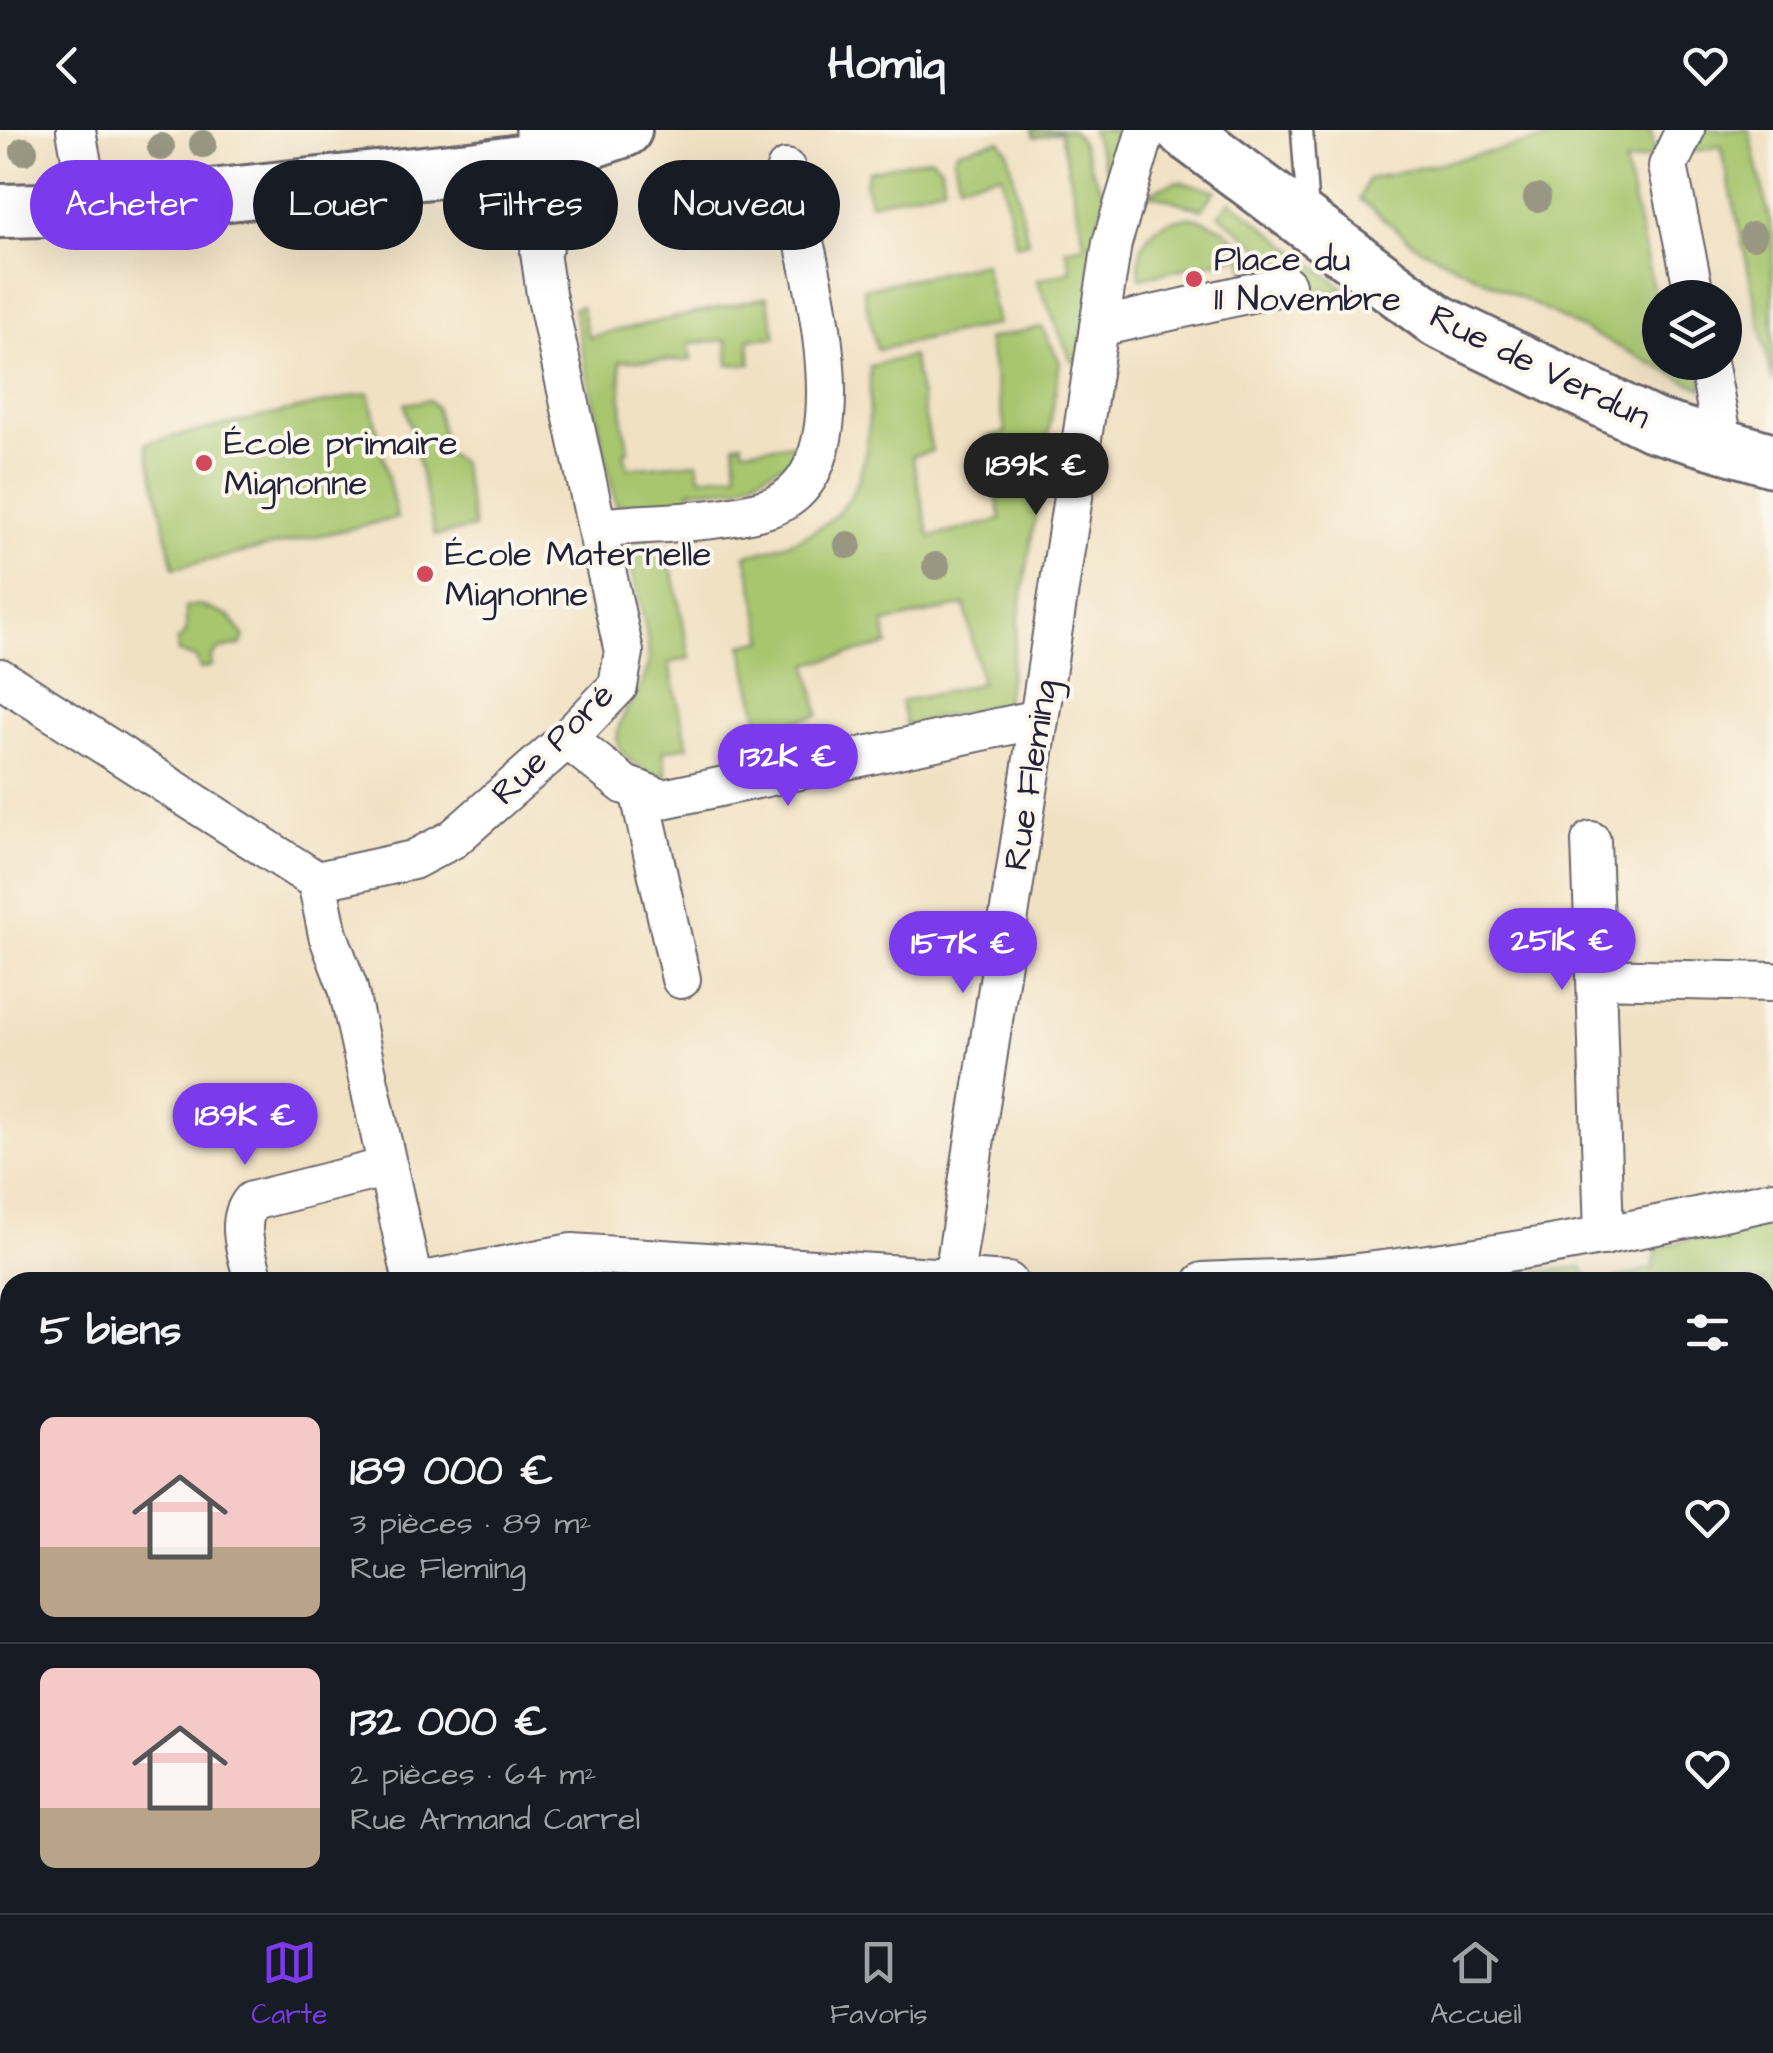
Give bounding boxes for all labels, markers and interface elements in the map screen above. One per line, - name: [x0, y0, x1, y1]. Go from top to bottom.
- text: Homiq: [828, 34, 945, 96]
- icon: back: [40, 38, 95, 93]
- icon: heart: [1678, 38, 1733, 93]
- chip: Acheter: [30, 160, 233, 250]
- chip: Louer: [253, 160, 423, 250]
- chip: Filtres: [443, 160, 618, 250]
- chip: Nouveau: [638, 160, 840, 250]
- place label: Place du 11 Novembre: [1214, 235, 1401, 324]
- marker: Place du 11 Novembre: [1183, 268, 1205, 290]
- map controls: [1642, 280, 1742, 380]
- button: layers: [1642, 280, 1742, 380]
- street label: Rue de Verdun: [1421, 292, 1659, 442]
- place label: École primaire Mignonne: [224, 419, 458, 510]
- pin: 189K €: [955, 433, 1117, 518]
- text: 189K €: [986, 443, 1086, 488]
- marker: École primaire Mignonne: [193, 452, 215, 474]
- place label: École Maternelle Mignonne: [445, 530, 712, 621]
- marker: École Maternelle Mignonne: [414, 563, 436, 585]
- street label: Rue Poré: [481, 672, 625, 816]
- street label: Rue Fleming: [992, 676, 1072, 874]
- pin: 132K €: [707, 724, 869, 809]
- text: 132K €: [740, 734, 836, 779]
- pin: 251K €: [1481, 908, 1643, 993]
- pin: 157K €: [882, 911, 1044, 996]
- text: 251K €: [1511, 918, 1613, 963]
- text: 157K €: [911, 921, 1015, 966]
- pin: 189K €: [164, 1083, 326, 1168]
- text: 189K €: [195, 1093, 295, 1138]
- text: 5 biens: [40, 1303, 181, 1361]
- icon: filters: [1680, 1305, 1735, 1360]
- text: 189 000 €: [350, 1443, 553, 1501]
- icon: home: [120, 1457, 240, 1577]
- icon: heart: [1680, 1490, 1735, 1545]
- text: 3 pièces · 89 m²: [350, 1501, 592, 1546]
- text: Rue Fleming: [350, 1546, 526, 1591]
- text: 132 000 €: [350, 1694, 547, 1752]
- icon: home: [120, 1708, 240, 1828]
- icon: heart: [1680, 1741, 1735, 1796]
- text: 2 pièces · 64 m²: [350, 1752, 596, 1797]
- text: Rue Armand Carrel: [350, 1797, 640, 1842]
- tab: Carte: [251, 1935, 327, 2034]
- tab: Favoris: [830, 1935, 928, 2034]
- tab: Accueil: [1430, 1935, 1522, 2034]

